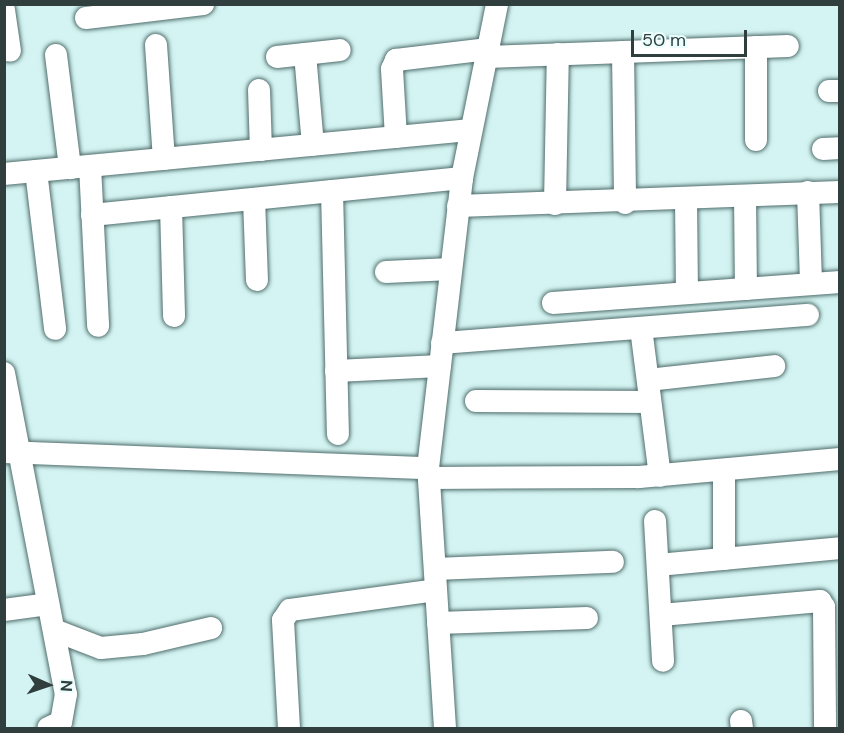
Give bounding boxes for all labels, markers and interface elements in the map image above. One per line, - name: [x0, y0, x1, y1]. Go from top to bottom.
- scale bar: [634, 18, 750, 56]
- text: 50 m: [642, 28, 686, 52]
- north arrow: [18, 655, 78, 715]
- text: N: [56, 680, 77, 692]

